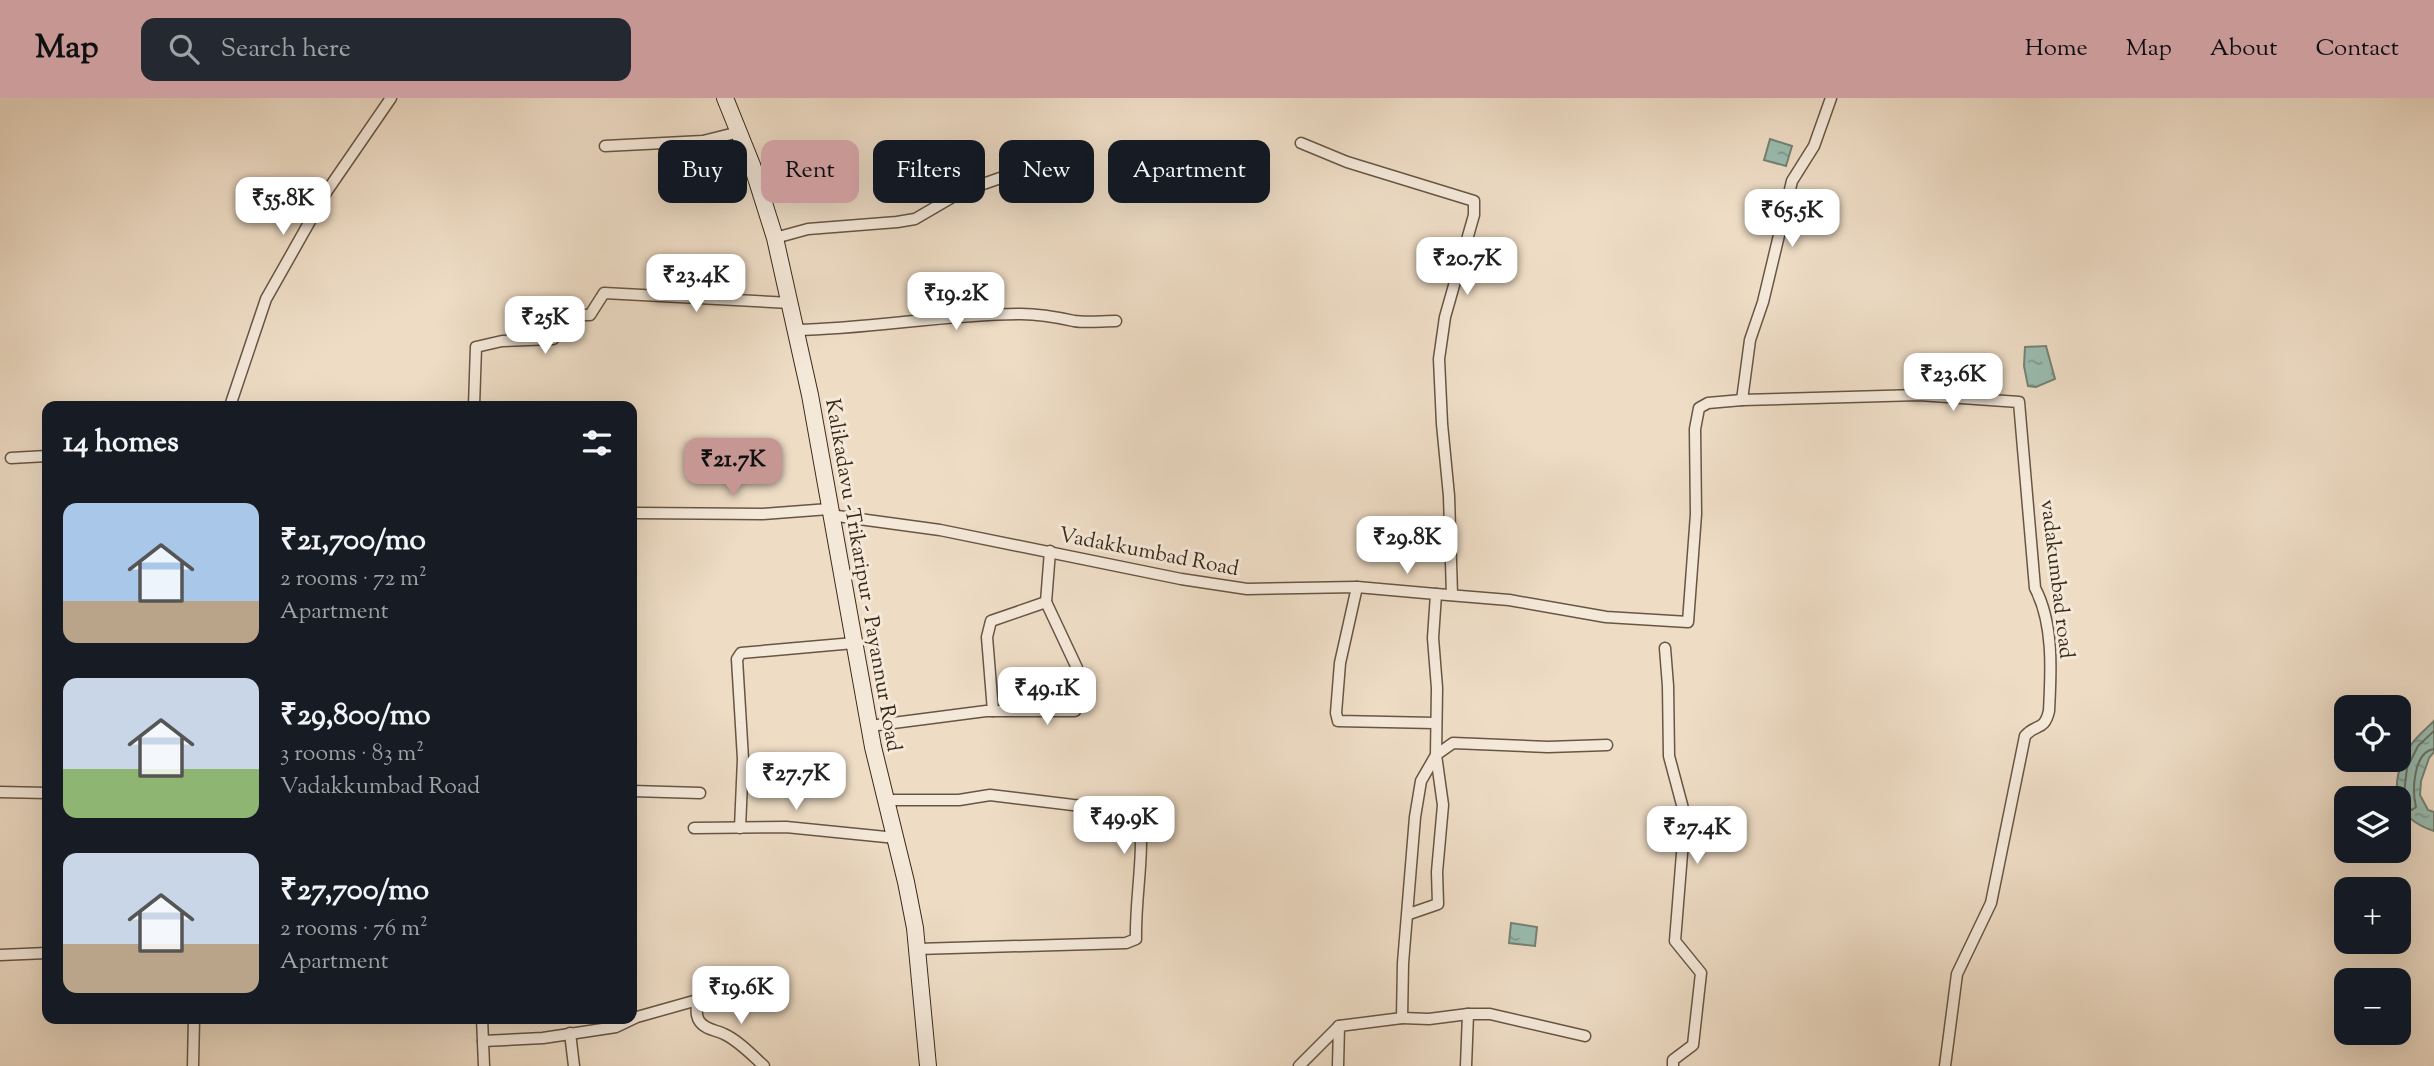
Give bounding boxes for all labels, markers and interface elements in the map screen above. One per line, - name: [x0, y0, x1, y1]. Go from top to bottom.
- search box: [141, 18, 631, 81]
- text: Map: [35, 25, 99, 73]
- icon: search: [165, 30, 203, 68]
- text: Search here: [221, 31, 351, 68]
- text: Home: [2025, 32, 2088, 66]
- text: Map: [2126, 32, 2172, 66]
- text: About: [2210, 32, 2277, 66]
- text: Contact: [2315, 32, 2399, 66]
- chip: Buy: [658, 140, 747, 203]
- chip: Rent: [761, 140, 859, 203]
- chip: Filters: [873, 140, 985, 203]
- chip: New: [999, 140, 1094, 203]
- chip: Apartment: [1108, 140, 1270, 203]
- pin: ₹55.8K: [226, 178, 340, 237]
- text: ₹55.8K: [251, 183, 315, 216]
- pin: ₹65.5K: [1735, 190, 1849, 249]
- text: ₹65.5K: [1761, 195, 1823, 228]
- pin: ₹20.7K: [1410, 238, 1524, 297]
- text: ₹20.7K: [1432, 243, 1502, 276]
- pin: ₹23.4K: [639, 254, 753, 314]
- text: ₹23.4K: [662, 260, 730, 293]
- pin: ₹19.2K: [899, 272, 1013, 332]
- text: ₹19.2K: [923, 278, 989, 311]
- pin: ₹25K: [504, 296, 586, 356]
- text: ₹25K: [521, 302, 569, 335]
- pin: ₹23.6K: [1896, 354, 2010, 413]
- text: ₹23.6K: [1920, 359, 1986, 392]
- street label: Kalikadavu -Trikaripur - Payannur Road: [816, 396, 908, 754]
- text: 14 homes: [63, 422, 179, 465]
- icon: filters: [578, 424, 616, 462]
- pin: ₹21.7K: [676, 438, 790, 498]
- text: ₹21.7K: [700, 444, 766, 477]
- street label: vadakumbad road: [2031, 498, 2081, 661]
- pin: ₹29.8K: [1350, 517, 1464, 576]
- text: ₹21,700/mo: [280, 520, 426, 563]
- street label: Vadakkumbad Road: [1056, 521, 1241, 585]
- text: ₹29.8K: [1372, 522, 1442, 555]
- icon: home: [119, 531, 203, 615]
- text: 2 rooms · 72 m²: [280, 563, 427, 596]
- text: Apartment: [280, 596, 389, 629]
- pin: ₹49.1K: [990, 668, 1104, 727]
- text: ₹49.1K: [1014, 673, 1080, 706]
- text: ₹29,800/mo: [280, 695, 431, 738]
- map controls: [2334, 695, 2411, 1045]
- button: locate: [2334, 695, 2411, 772]
- icon: home: [119, 706, 203, 790]
- text: 3 rooms · 83 m²: [280, 738, 424, 771]
- pin: ₹27.7K: [739, 752, 853, 812]
- text: ₹27.7K: [762, 758, 830, 791]
- text: Vadakkumbad Road: [280, 771, 480, 804]
- button: layers: [2334, 786, 2411, 863]
- pin: ₹49.9K: [1067, 796, 1181, 856]
- text: ₹49.9K: [1090, 802, 1158, 835]
- pin: ₹27.4K: [1640, 806, 1754, 866]
- text: ₹27.4K: [1663, 812, 1731, 845]
- text: ₹27,700/mo: [280, 870, 429, 913]
- button: +: [2334, 877, 2411, 954]
- icon: home: [119, 881, 203, 965]
- text: 2 rooms · 76 m²: [280, 913, 428, 946]
- text: Apartment: [280, 946, 389, 979]
- pin: ₹19.6K: [684, 967, 798, 1026]
- button: −: [2334, 968, 2411, 1045]
- text: ₹19.6K: [708, 972, 774, 1005]

